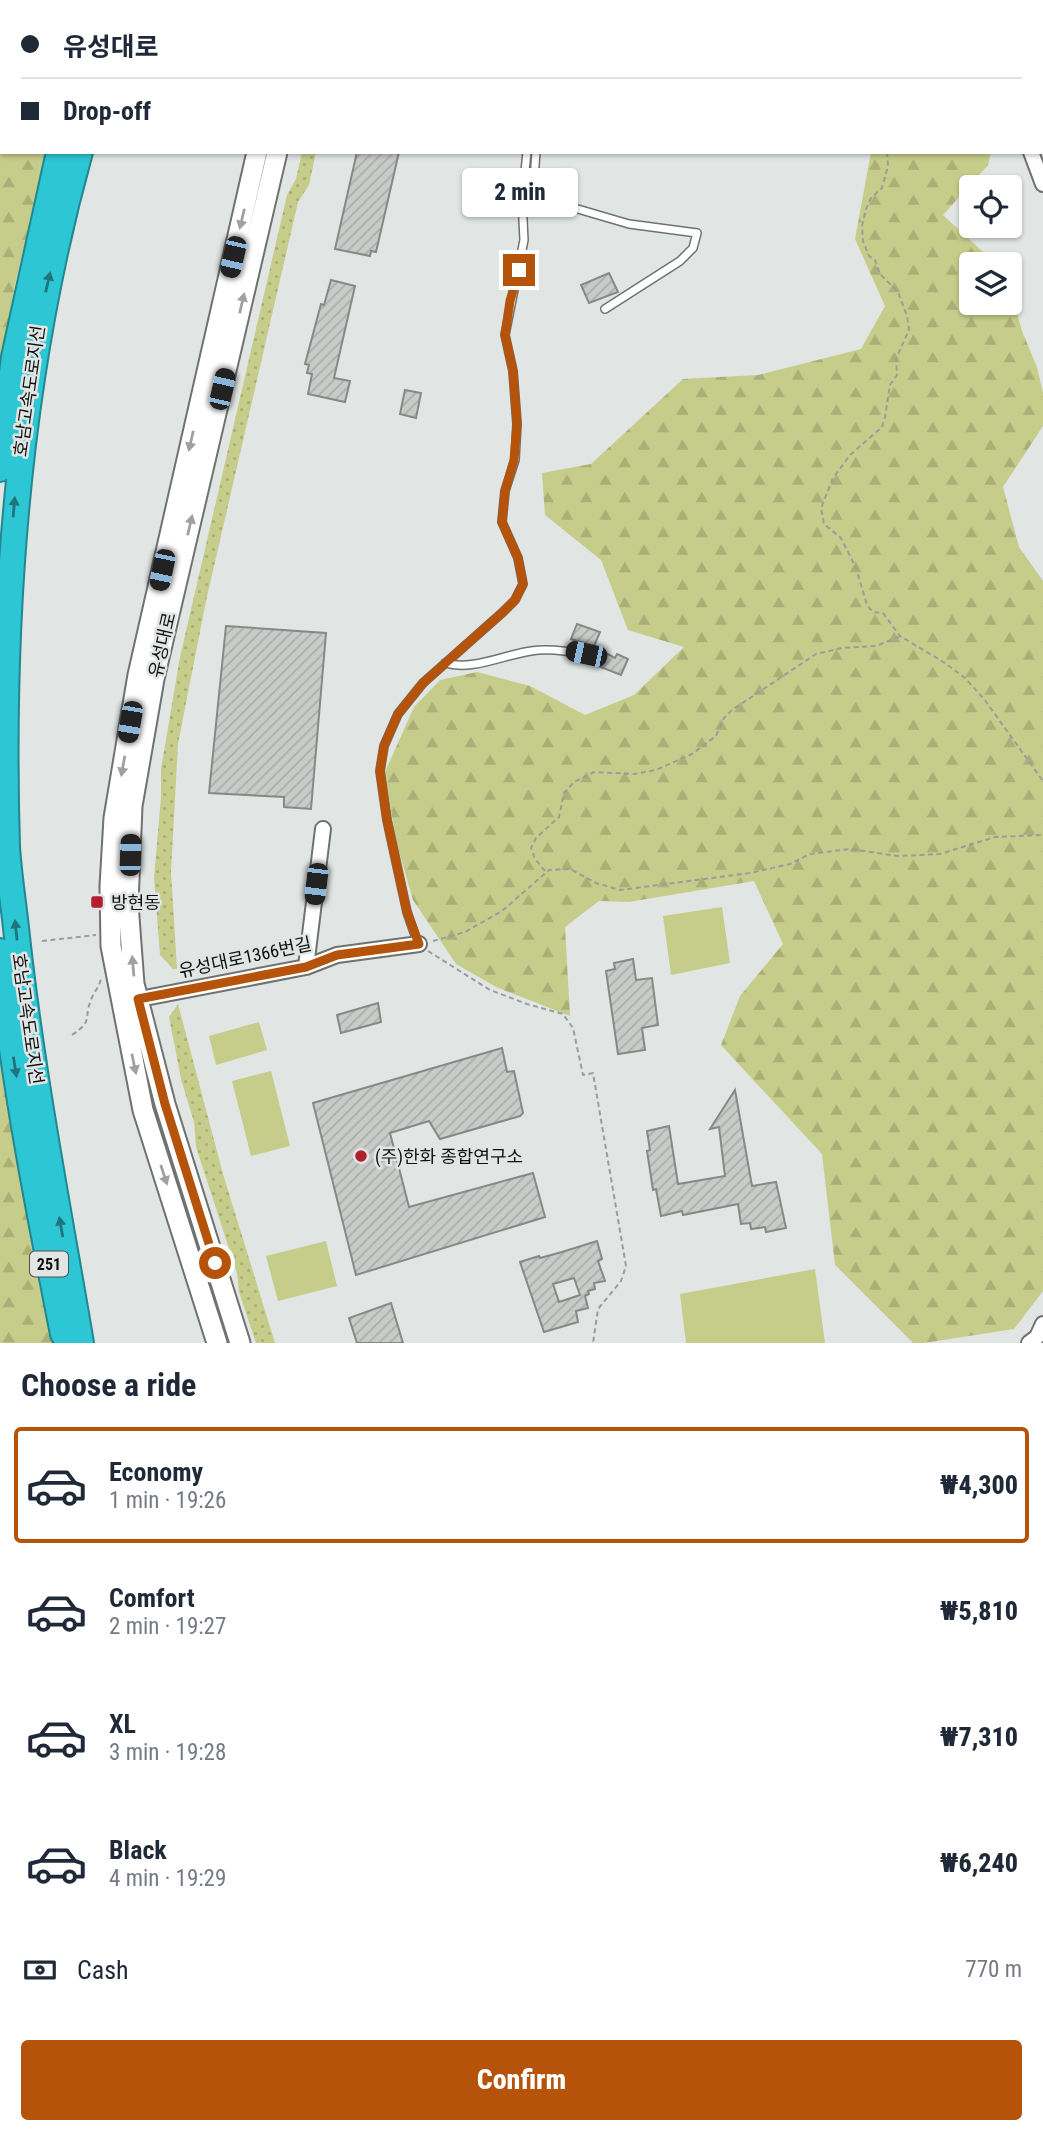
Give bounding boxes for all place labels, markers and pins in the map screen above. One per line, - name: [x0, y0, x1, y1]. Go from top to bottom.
- place label: 방현동: [111, 892, 161, 913]
- marker: 방현동: [89, 894, 105, 910]
- place label: (주)한화 종합연구소: [375, 1146, 523, 1168]
- marker: (주)한화 종합연구소: [353, 1148, 369, 1164]

